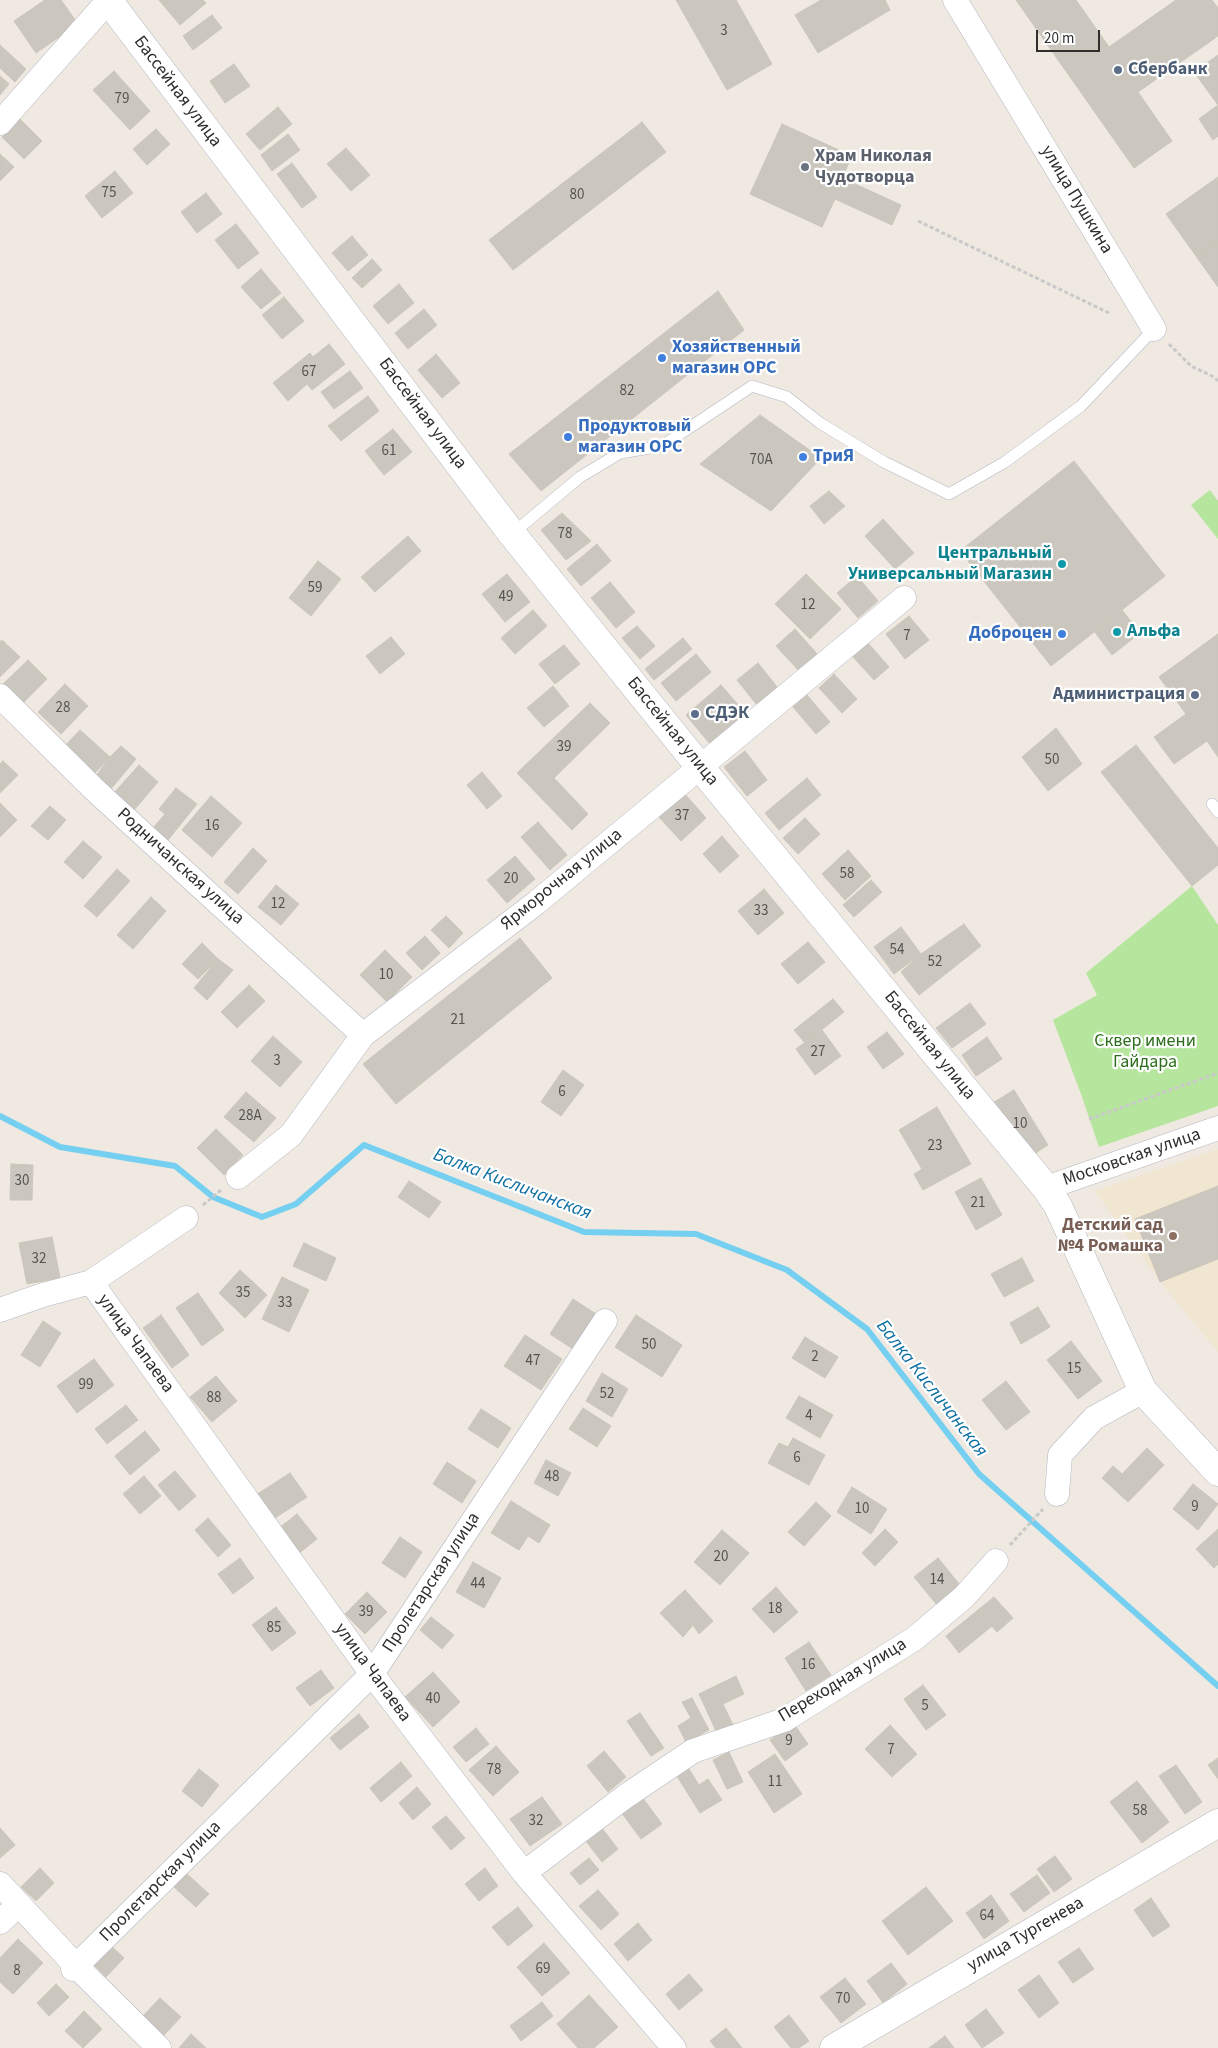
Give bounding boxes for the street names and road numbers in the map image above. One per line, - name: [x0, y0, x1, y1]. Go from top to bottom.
- street label: Бассейная улица: [128, 32, 226, 152]
- street label: улица Пушкина: [1035, 142, 1117, 258]
- street label: Бассейная улица: [373, 354, 471, 474]
- street label: Бассейная улица: [622, 673, 722, 791]
- street label: Родничанская улица: [112, 804, 248, 930]
- street label: Ярморочная улица: [497, 824, 627, 936]
- street label: Бассейная улица: [879, 987, 979, 1105]
- street label: Московская улица: [1060, 1124, 1204, 1192]
- street label: улица Чапаева: [92, 1290, 178, 1398]
- street label: Пролетарская улица: [379, 1509, 485, 1657]
- street label: улица Чапаева: [329, 1619, 415, 1727]
- street label: Переходная улица: [775, 1634, 911, 1728]
- street label: Пролетарская улица: [96, 1817, 226, 1947]
- street label: улица Тургенева: [964, 1893, 1088, 1977]

